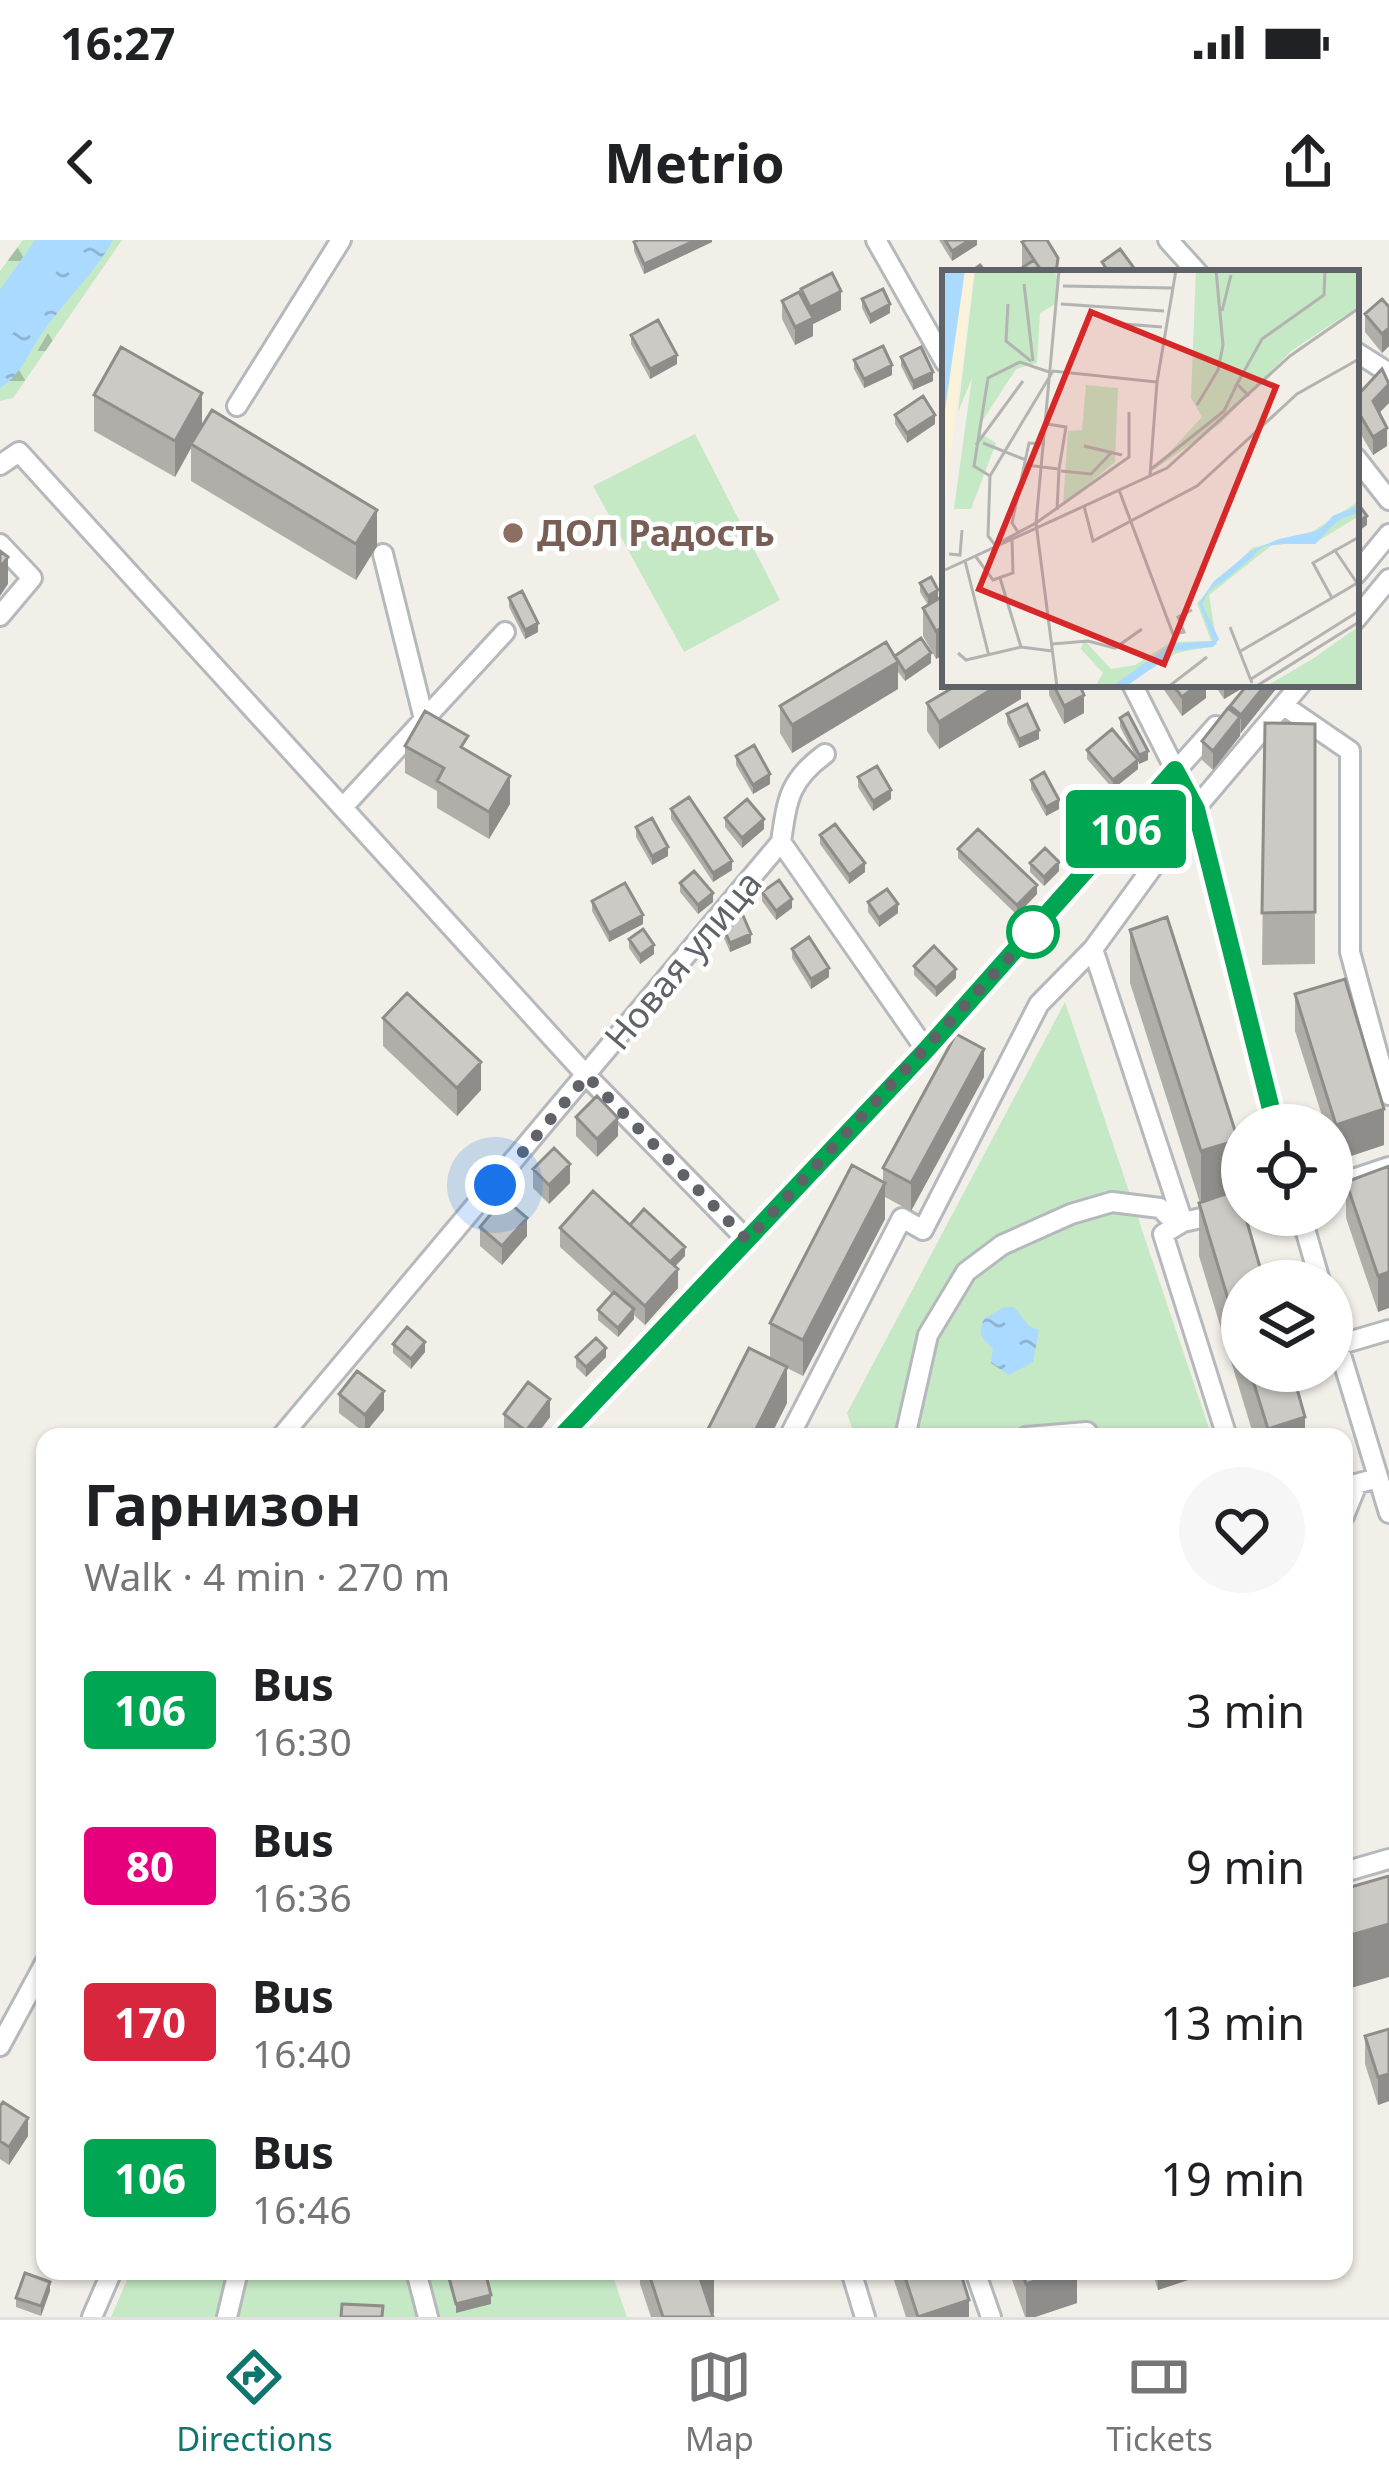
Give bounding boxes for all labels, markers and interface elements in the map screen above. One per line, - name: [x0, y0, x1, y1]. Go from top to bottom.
- text: 16:27: [60, 12, 176, 73]
- text: Metrio: [604, 125, 785, 199]
- icon: back: [48, 129, 114, 195]
- icon: share: [1275, 129, 1341, 195]
- inset map: [942, 270, 1359, 687]
- place label: ДОЛ Радость: [537, 508, 775, 557]
- marker: ДОЛ Радость: [500, 520, 526, 546]
- line badge: 106: [1057, 790, 1195, 868]
- text: 106: [1090, 800, 1162, 857]
- street label: Новая улица: [593, 859, 772, 1060]
- unlabelled marker: [1008, 907, 1058, 957]
- map controls: [1221, 1104, 1353, 1392]
- button: locate: [1221, 1104, 1353, 1236]
- your location: [465, 1155, 525, 1215]
- button: layers: [1221, 1260, 1353, 1392]
- text: Гарнизон: [84, 1465, 362, 1543]
- button: heart: [1179, 1467, 1305, 1593]
- text: Walk · 4 min · 270 m: [84, 1549, 450, 1602]
- text: Bus: [252, 1653, 334, 1714]
- text: 3 min: [1186, 1680, 1305, 1741]
- text: 106: [114, 1681, 186, 1738]
- text: 16:30: [252, 1714, 352, 1767]
- text: Bus: [252, 1809, 334, 1870]
- text: 9 min: [1186, 1836, 1305, 1897]
- text: 80: [126, 1837, 174, 1894]
- text: 16:36: [252, 1870, 352, 1923]
- text: Bus: [252, 1965, 334, 2026]
- text: 13 min: [1160, 1992, 1305, 2053]
- text: 170: [114, 1993, 186, 2050]
- text: 16:40: [252, 2026, 352, 2079]
- text: Bus: [252, 2121, 334, 2182]
- text: 19 min: [1160, 2148, 1305, 2209]
- text: 106: [114, 2149, 186, 2206]
- text: 16:46: [252, 2182, 352, 2235]
- tab: Directions: [176, 2344, 333, 2461]
- tab: Map: [685, 2344, 754, 2461]
- tab: Tickets: [1106, 2344, 1213, 2461]

